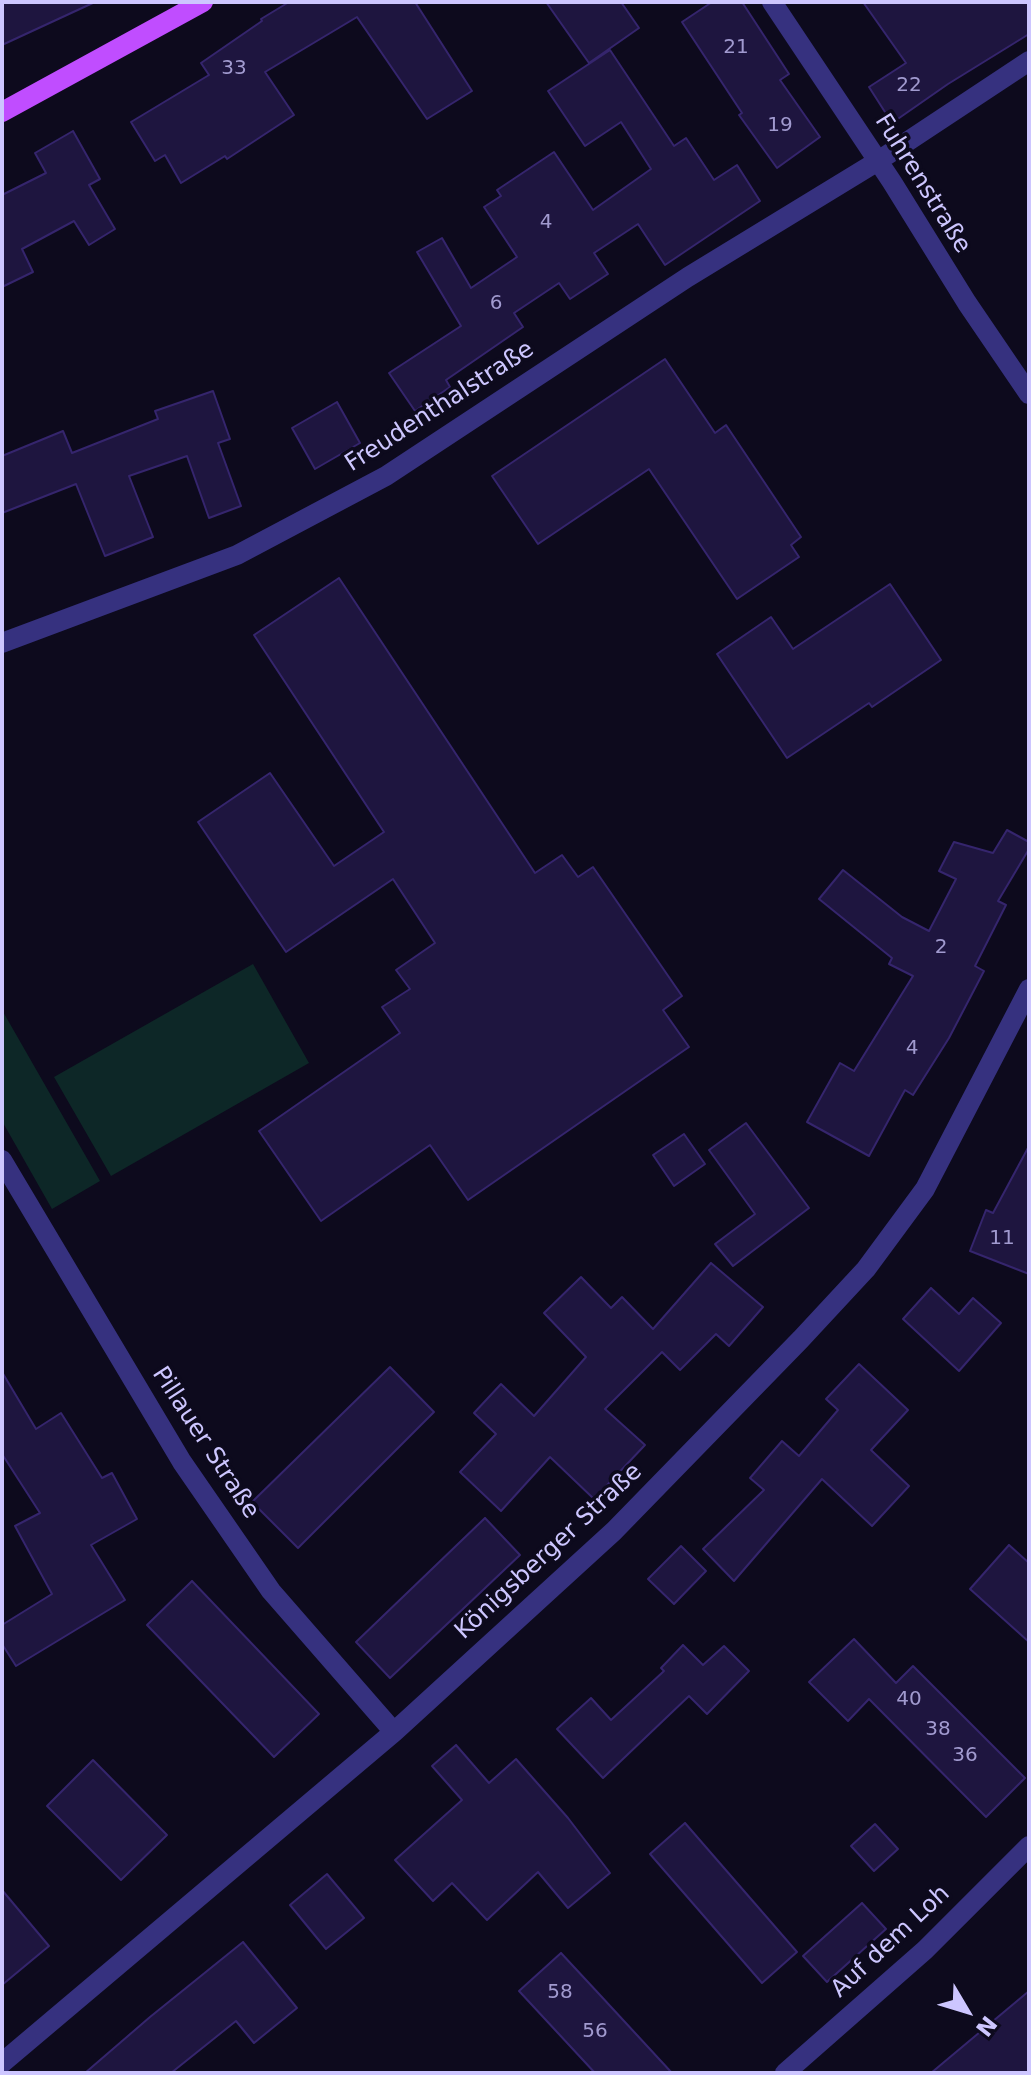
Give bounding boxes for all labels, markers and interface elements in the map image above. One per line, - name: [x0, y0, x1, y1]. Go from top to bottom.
- house number: 21: [723, 36, 749, 60]
- house number: 33: [221, 57, 247, 81]
- house number: 22: [896, 74, 922, 98]
- street label: Fuhrenstraße: [868, 109, 976, 259]
- house number: 19: [767, 114, 793, 138]
- house number: 4: [540, 211, 552, 235]
- house number: 6: [490, 292, 502, 316]
- street label: Freudenthalstraße: [340, 335, 540, 479]
- house number: 2: [935, 936, 947, 960]
- house number: 4: [906, 1037, 918, 1061]
- house number: 11: [989, 1227, 1015, 1251]
- street label: Pillauer Straße: [145, 1362, 265, 1524]
- street label: Königsberger Straße: [450, 1458, 648, 1646]
- house number: 40: [896, 1688, 922, 1712]
- house number: 38: [925, 1718, 951, 1742]
- house number: 36: [952, 1744, 978, 1768]
- street label: Auf dem Loh: [826, 1880, 956, 2004]
- north arrow: [927, 1971, 1007, 2051]
- house number: 58: [547, 1981, 573, 2005]
- text: N: [971, 2011, 1002, 2041]
- house number: 56: [582, 2020, 608, 2044]

